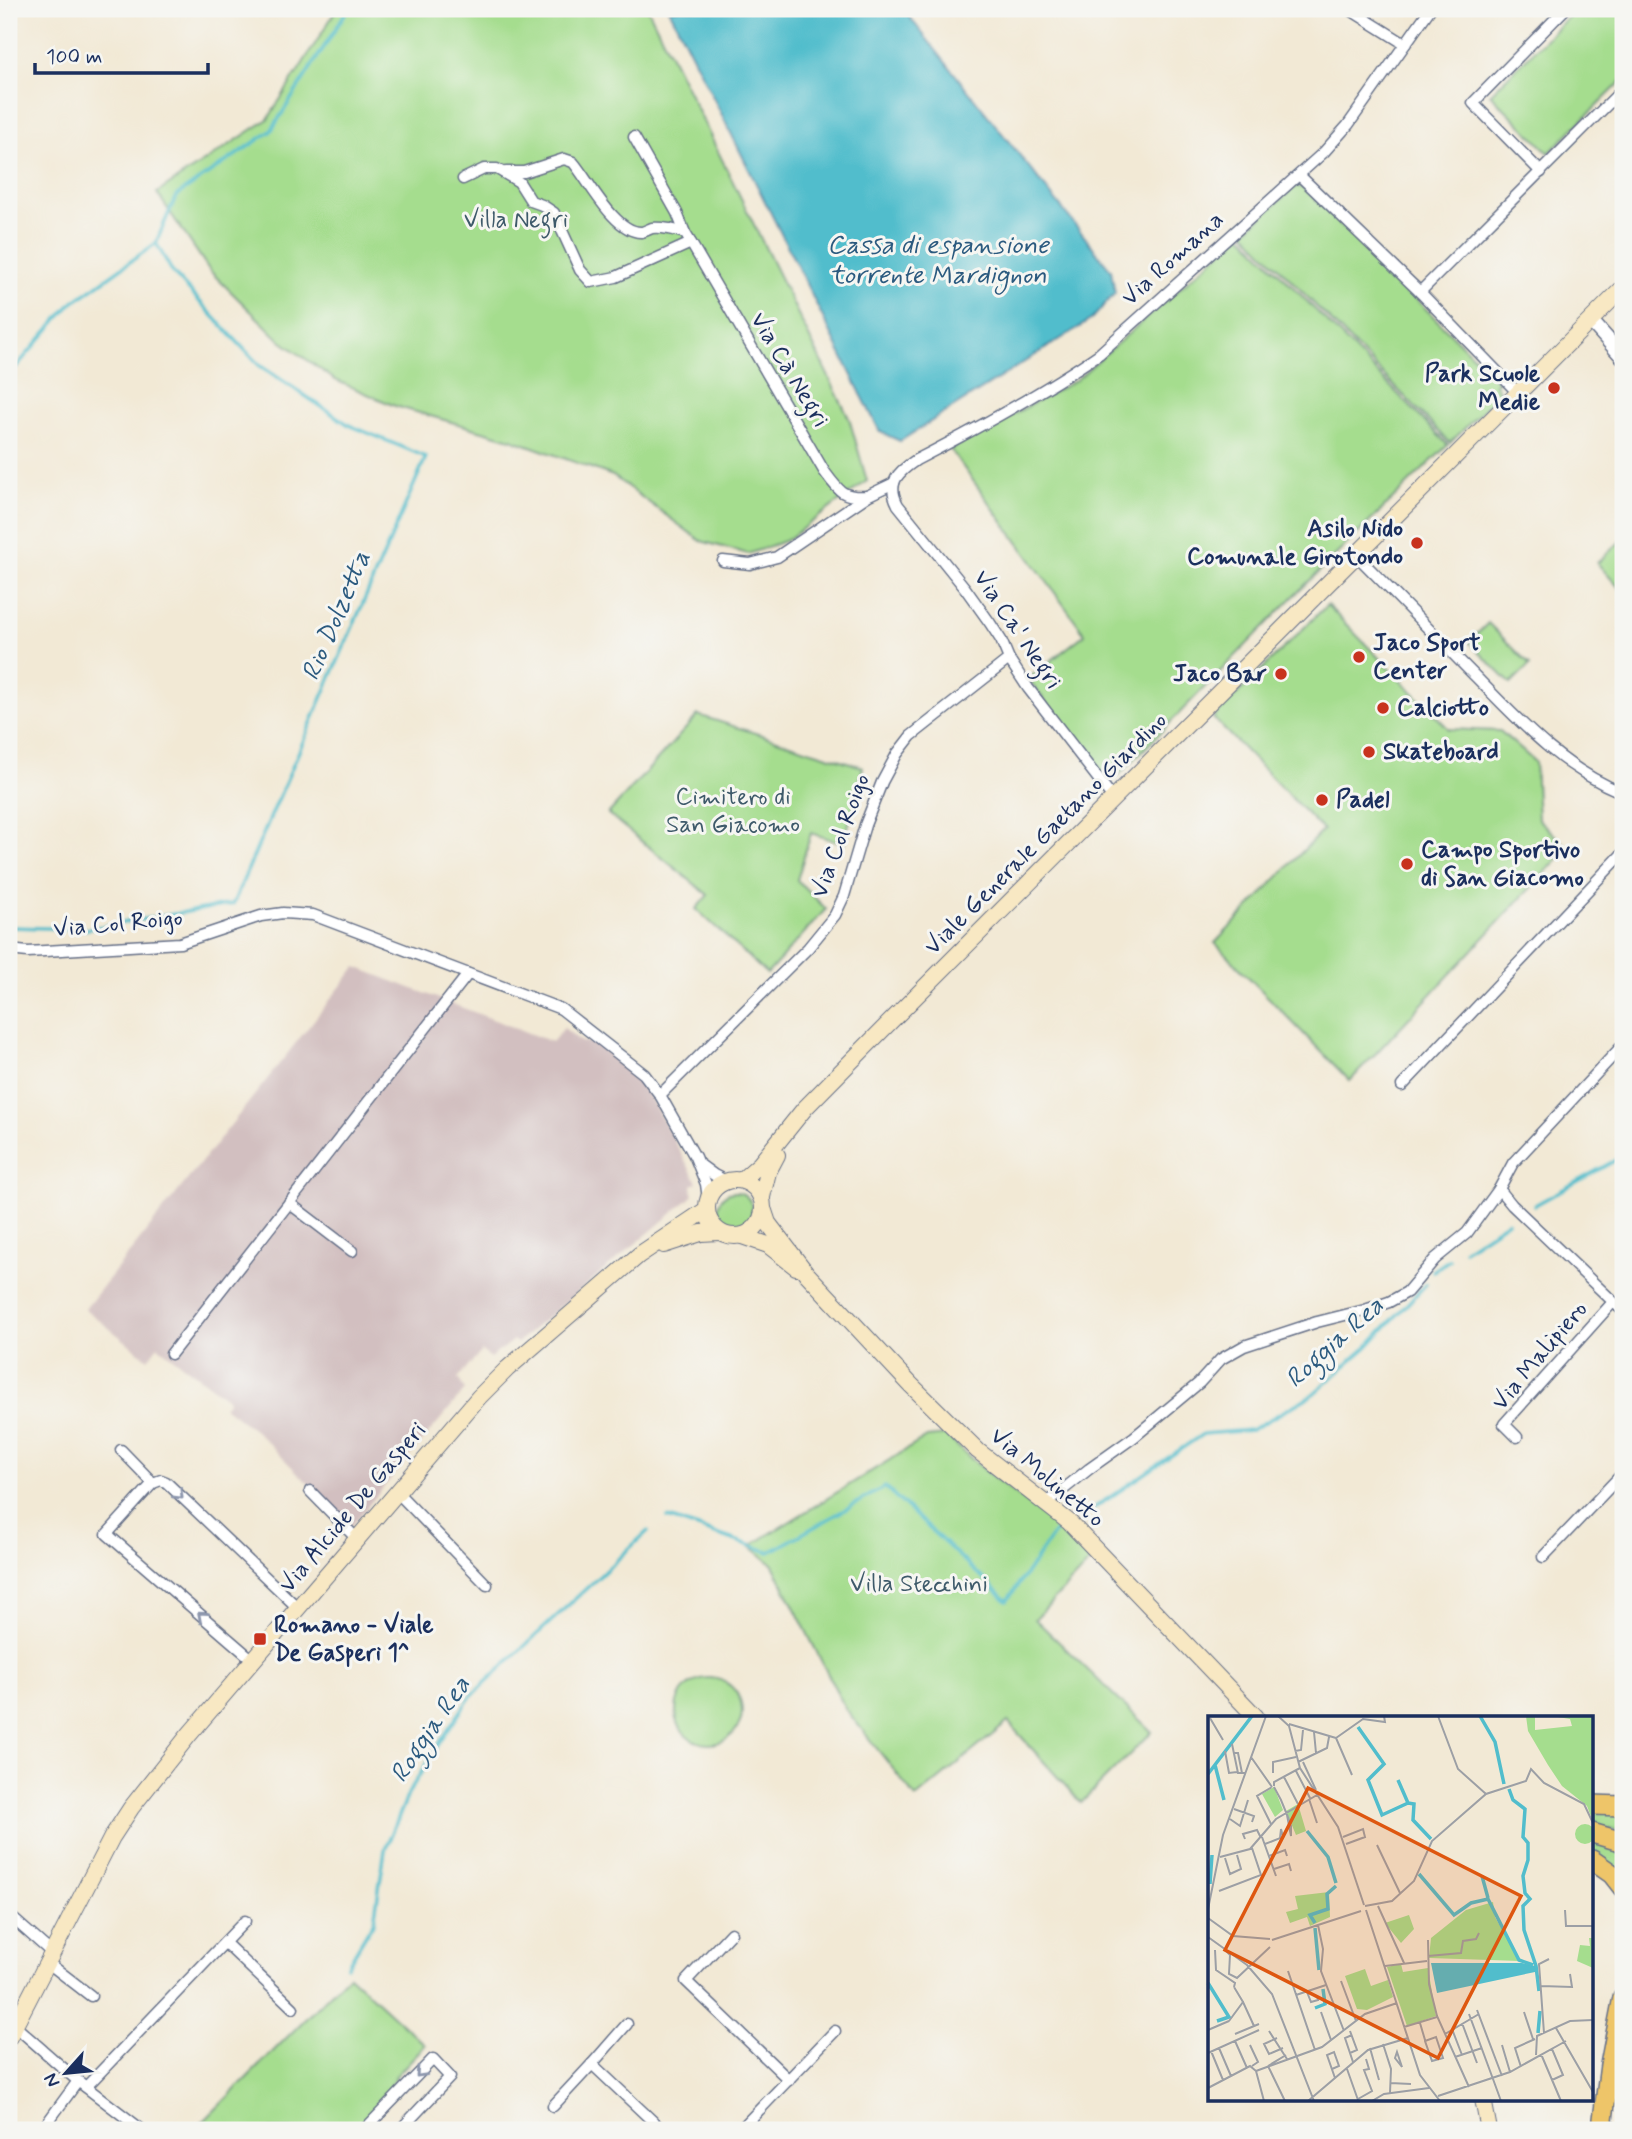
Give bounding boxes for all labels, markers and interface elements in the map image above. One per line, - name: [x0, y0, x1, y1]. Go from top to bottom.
- scale bar: [35, 32, 208, 76]
- text: 100 m: [46, 43, 102, 71]
- park label: Villa Negri: [464, 205, 568, 239]
- street label: Via Romana: [1115, 205, 1231, 313]
- water label: Cassa di espansione torrente Mardignon: [827, 229, 1050, 295]
- street label: Via Cà Negri: [740, 307, 836, 435]
- place label: Park Scuole Medie: [1425, 359, 1541, 418]
- marker: Park Scuole Medie: [1546, 380, 1562, 396]
- place label: Asilo Nido Comunale Girotondo: [1187, 514, 1403, 573]
- marker: Asilo Nido Comunale Girotondo: [1409, 535, 1425, 551]
- water label: Rio Dolzetta: [295, 546, 379, 686]
- street label: Via Ca' Negri: [963, 564, 1068, 697]
- place label: Jaco Sport Center: [1373, 628, 1481, 687]
- marker: Jaco Sport Center: [1351, 649, 1367, 665]
- place label: Jaco Bar: [1173, 659, 1267, 690]
- marker: Jaco Bar: [1273, 666, 1289, 682]
- place label: Calciotto: [1397, 693, 1489, 724]
- marker: Calciotto: [1375, 700, 1391, 716]
- street label: Viale Generale Gaetano Giardino: [918, 706, 1174, 962]
- place label: Skateboard: [1383, 737, 1499, 768]
- marker: Skateboard: [1361, 744, 1377, 760]
- street label: Via Col Roigo: [804, 770, 878, 902]
- park label: Cimitero di San Giacomo: [666, 782, 800, 841]
- place label: Padel: [1336, 785, 1390, 816]
- marker: Padel: [1314, 792, 1330, 808]
- place label: Campo Sportivo di San Giacomo: [1421, 835, 1584, 894]
- marker: Campo Sportivo di San Giacomo: [1399, 856, 1415, 872]
- street label: Via Col Roigo: [52, 903, 184, 945]
- water label: Roggia Rea: [1279, 1290, 1393, 1398]
- street label: Via Malipiero: [1485, 1295, 1595, 1417]
- street label: Via Alcide De Gasperi: [272, 1416, 434, 1600]
- street label: Via Molinetto: [983, 1421, 1111, 1535]
- one-way arrow: [171, 1486, 184, 1499]
- park label: Villa Stecchini: [850, 1569, 988, 1600]
- place label: Romano - Viale De Gasperi 1^: [274, 1610, 434, 1669]
- one-way arrow: [197, 1612, 210, 1624]
- marker: Romano - Viale De Gasperi 1^: [252, 1631, 268, 1647]
- water label: Roggia Rea: [383, 1670, 482, 1791]
- inset map: [1208, 1716, 1594, 2100]
- north arrow: [32, 2038, 102, 2108]
- one-way arrow: [415, 2065, 428, 2078]
- text: N: [38, 2069, 66, 2091]

